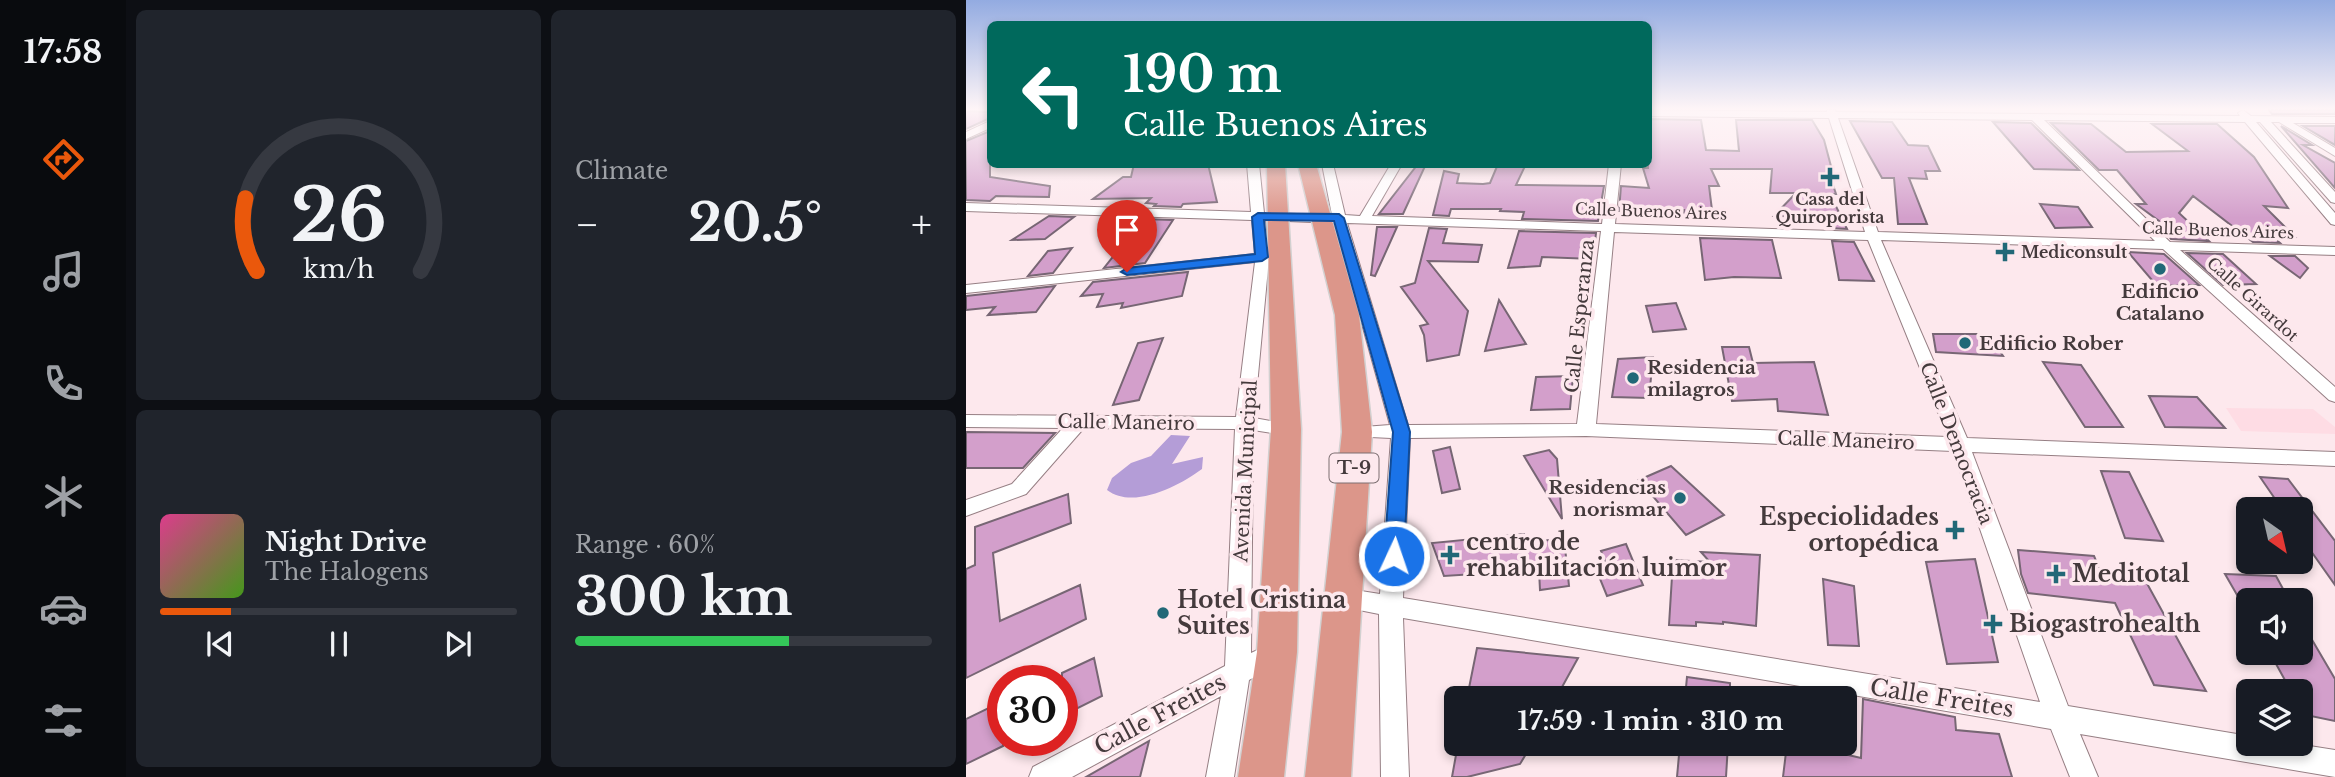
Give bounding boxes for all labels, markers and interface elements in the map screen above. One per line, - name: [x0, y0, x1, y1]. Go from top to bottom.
- text: 17:58: [24, 32, 102, 72]
- text: 190 m: [1123, 44, 1282, 105]
- icon: left: [1008, 49, 1099, 140]
- text: Calle Buenos Aires: [1123, 105, 1428, 145]
- icon: directions: [39, 135, 88, 184]
- text: Climate: [575, 157, 668, 185]
- marker: Casa del Quiroporista: [1820, 167, 1840, 187]
- text: 26: [290, 170, 387, 261]
- place label: Casa del Quiroporista: [1776, 189, 1884, 227]
- text: 20.5°: [688, 191, 822, 255]
- street label: Calle Buenos Aires: [1575, 198, 1727, 224]
- pin: [1097, 200, 1157, 272]
- text: −: [575, 201, 599, 248]
- text: +: [911, 201, 932, 248]
- icon: arrive: [1108, 211, 1146, 249]
- street label: Calle Buenos Aires: [2142, 217, 2294, 243]
- street label: Calle Esperanza: [1560, 238, 1599, 394]
- marker: Mediconsult: [1995, 242, 2015, 262]
- place label: Mediconsult: [2021, 242, 2128, 262]
- icon: music: [39, 247, 88, 296]
- street label: Calle Girardot: [2203, 253, 2303, 345]
- text: km/h: [303, 254, 374, 285]
- marker: Edificio Catalano: [2152, 261, 2168, 277]
- place label: Edificio Catalano: [2116, 280, 2204, 325]
- place label: Edificio Rober: [1979, 332, 2124, 355]
- marker: Edificio Rober: [1957, 335, 1973, 351]
- place label: Residencia milagros: [1647, 356, 1756, 401]
- icon: phone: [39, 359, 88, 408]
- street label: Calle Democracia: [1915, 359, 1998, 528]
- marker: Residencia milagros: [1625, 370, 1641, 386]
- street label: Avenida Municipal: [1229, 379, 1262, 564]
- street label: Calle Maneiro: [1057, 410, 1195, 435]
- street label: Calle Maneiro: [1777, 427, 1915, 454]
- road number: T-9: [1330, 454, 1378, 482]
- icon: climate: [39, 472, 88, 521]
- place label: Residencias norismar: [1548, 476, 1667, 521]
- marker: Residencias norismar: [1672, 490, 1688, 506]
- north arrow: [2236, 497, 2314, 574]
- map controls: [2236, 497, 2313, 756]
- place label: Especiolidades ortopédica: [1759, 503, 1939, 557]
- position arrow: [1357, 519, 1431, 593]
- marker: Especiolidades ortopédica: [1945, 520, 1965, 540]
- text: Night Drive: [265, 526, 427, 558]
- place label: centro de rehabilitación luimor: [1466, 528, 1727, 582]
- text: Range · 60%: [575, 531, 715, 559]
- marker: centro de rehabilitación luimor: [1440, 545, 1460, 565]
- text: The Halogens: [265, 558, 429, 586]
- place label: Meditotal: [2072, 560, 2190, 588]
- marker: Meditotal: [2046, 564, 2066, 584]
- text: 300 km: [575, 565, 793, 629]
- icon: car: [39, 584, 88, 633]
- place label: Hotel Cristina Suites: [1177, 586, 1346, 640]
- button: sound: [2236, 588, 2313, 665]
- marker: Hotel Cristina Suites: [1155, 605, 1171, 621]
- place label: Biogastrohealth: [2009, 610, 2201, 638]
- marker: Biogastrohealth: [1983, 614, 2003, 634]
- icon: previous: [201, 625, 239, 663]
- icon: pause: [320, 625, 358, 663]
- icon: next: [439, 625, 477, 663]
- speed limit sign: 30: [987, 665, 1078, 756]
- street label: Calle Freites: [1089, 668, 1231, 760]
- street label: Calle Freites: [1868, 673, 2016, 723]
- button: layers: [2236, 679, 2313, 756]
- icon: filters: [39, 696, 88, 745]
- text: 17:59 · 1 min · 310 m: [1518, 705, 1783, 737]

